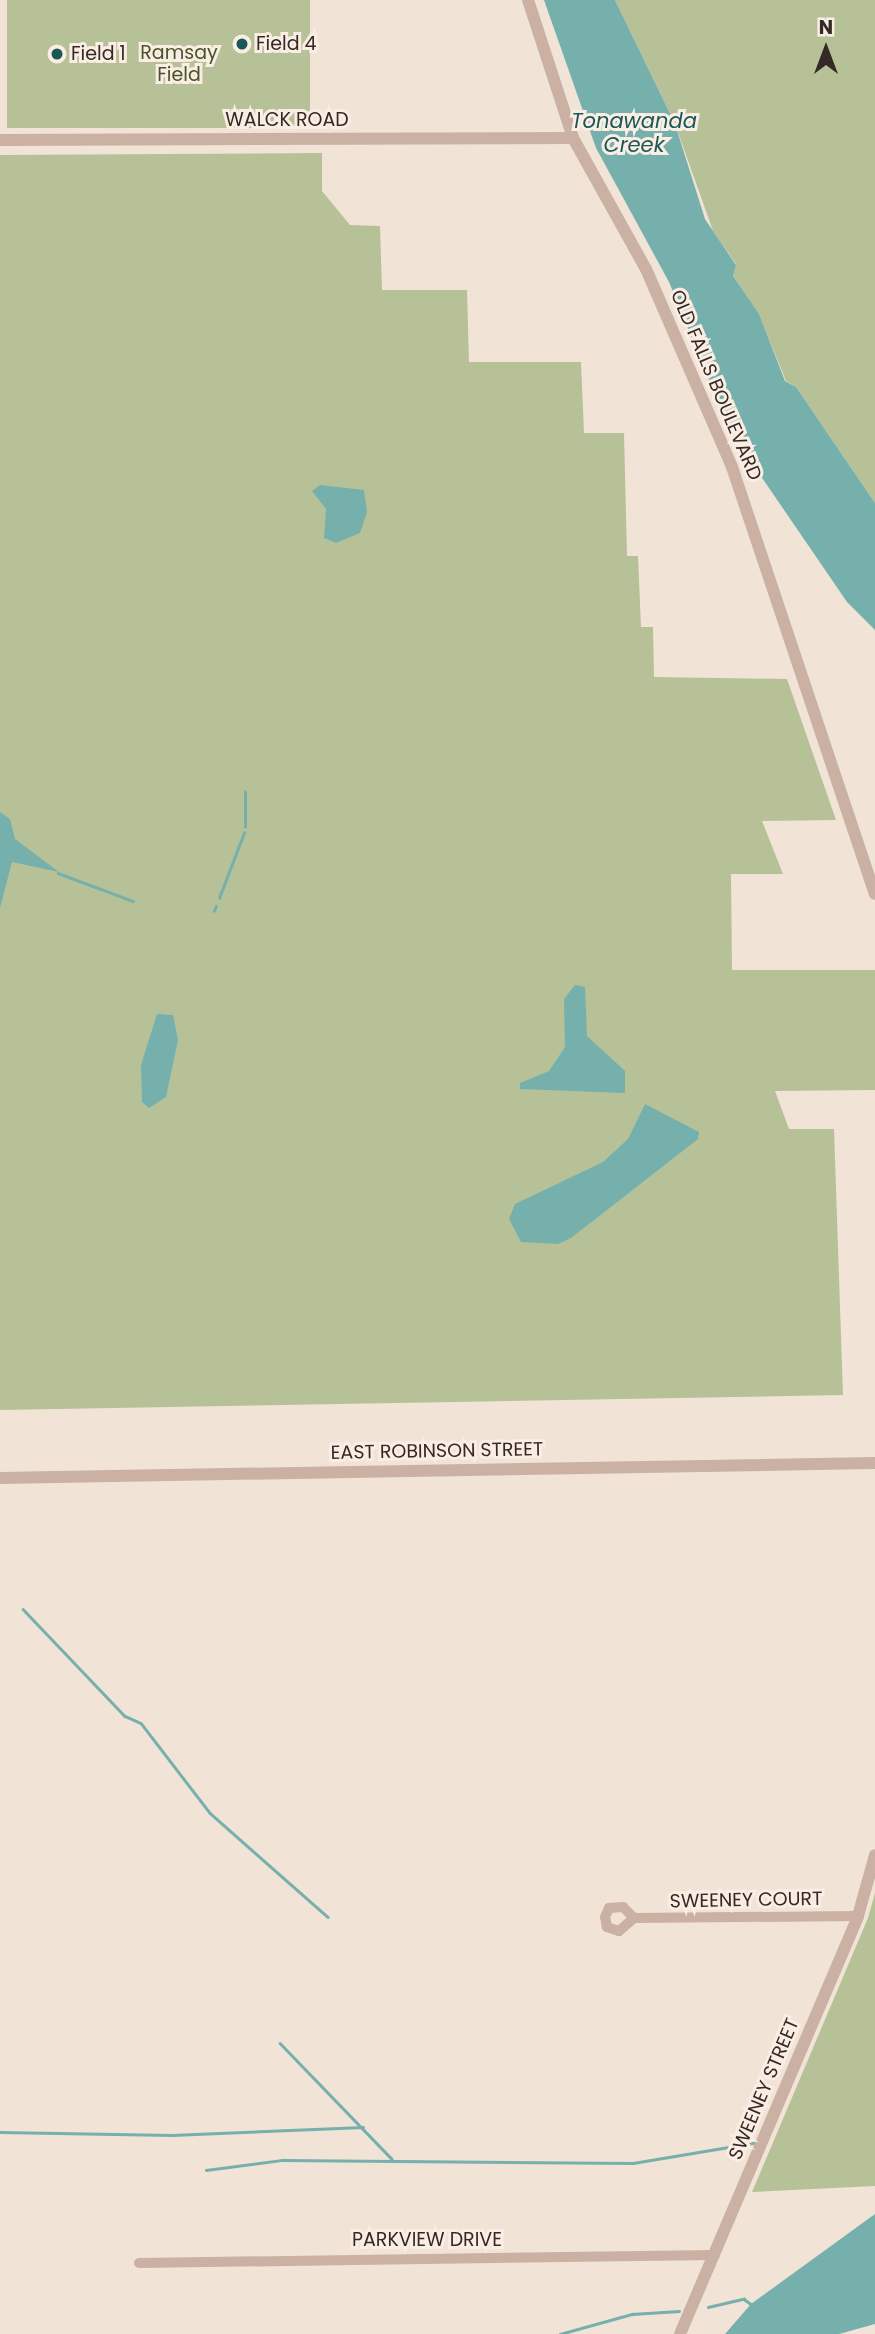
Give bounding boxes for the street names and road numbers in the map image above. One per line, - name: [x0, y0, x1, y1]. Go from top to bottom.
- street label: WALCK ROAD: [225, 109, 349, 131]
- street label: OLD FALLS BOULEVARD: [666, 286, 766, 484]
- street label: EAST ROBINSON STREET: [331, 1438, 543, 1464]
- street label: SWEENEY COURT: [669, 1887, 823, 1913]
- street label: SWEENEY STREET: [724, 2015, 804, 2163]
- street label: PARKVIEW DRIVE: [352, 2229, 502, 2251]

